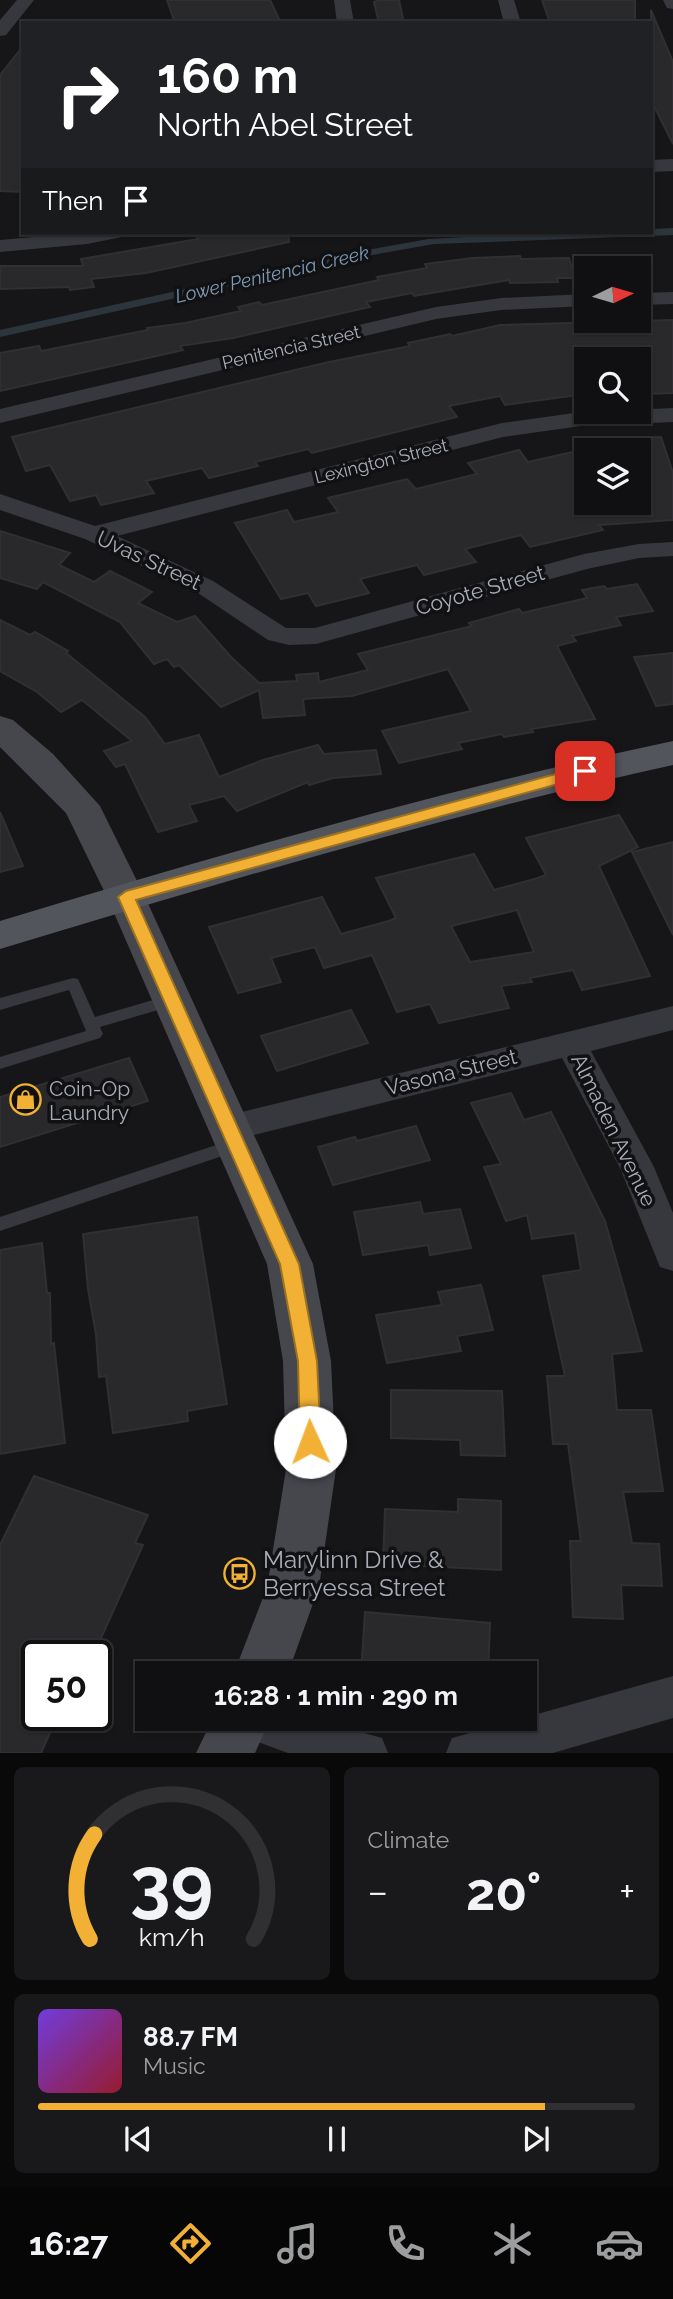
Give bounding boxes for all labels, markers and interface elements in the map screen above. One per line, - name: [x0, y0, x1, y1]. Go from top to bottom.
- text: 160 m: [157, 47, 298, 104]
- icon: right: [42, 49, 133, 140]
- text: North Abel Street: [157, 106, 413, 143]
- icon: arrive: [117, 182, 155, 220]
- text: Then: [42, 186, 103, 216]
- water label: Lower Penitencia Creek: [173, 241, 371, 307]
- north arrow: [574, 256, 651, 332]
- map controls: [574, 256, 651, 515]
- street label: Penitencia Street: [220, 321, 362, 373]
- button: search: [574, 347, 651, 424]
- street label: Lexington Street: [312, 434, 450, 488]
- button: layers: [574, 438, 651, 515]
- street label: Uvas Street: [93, 525, 205, 595]
- street label: Coyote Street: [413, 560, 547, 620]
- pin: [555, 741, 615, 801]
- icon: arrive: [566, 752, 604, 790]
- street label: Vasona Street: [383, 1044, 519, 1100]
- street label: Almaden Avenue: [566, 1050, 662, 1210]
- place label: Coin-Op Laundry: [49, 1076, 130, 1125]
- shop icon: Coin-Op Laundry: [9, 1083, 43, 1117]
- position arrow: [273, 1405, 347, 1479]
- place label: Marylinn Drive & Berryessa Street: [263, 1545, 446, 1602]
- bus stop icon: Marylinn Drive & Berryessa Street: [223, 1556, 257, 1590]
- speed limit sign: 50: [21, 1640, 112, 1731]
- text: 16:28 · 1 min · 290 m: [214, 1681, 458, 1711]
- text: Climate: [368, 1826, 449, 1853]
- text: 39: [130, 1842, 214, 1927]
- text: 20°: [466, 1861, 541, 1922]
- text: −: [368, 1869, 388, 1914]
- text: +: [619, 1869, 635, 1914]
- text: km/h: [139, 1922, 205, 1952]
- text: 88.7 FM: [143, 2022, 238, 2052]
- text: Music: [143, 2052, 206, 2079]
- icon: previous: [119, 2120, 157, 2158]
- icon: pause: [318, 2120, 356, 2158]
- icon: next: [517, 2120, 555, 2158]
- icon: directions: [166, 2219, 215, 2268]
- icon: music: [273, 2219, 322, 2268]
- icon: phone: [381, 2219, 430, 2268]
- icon: climate: [488, 2219, 537, 2268]
- icon: car: [595, 2219, 644, 2268]
- text: 16:27: [29, 2225, 108, 2262]

